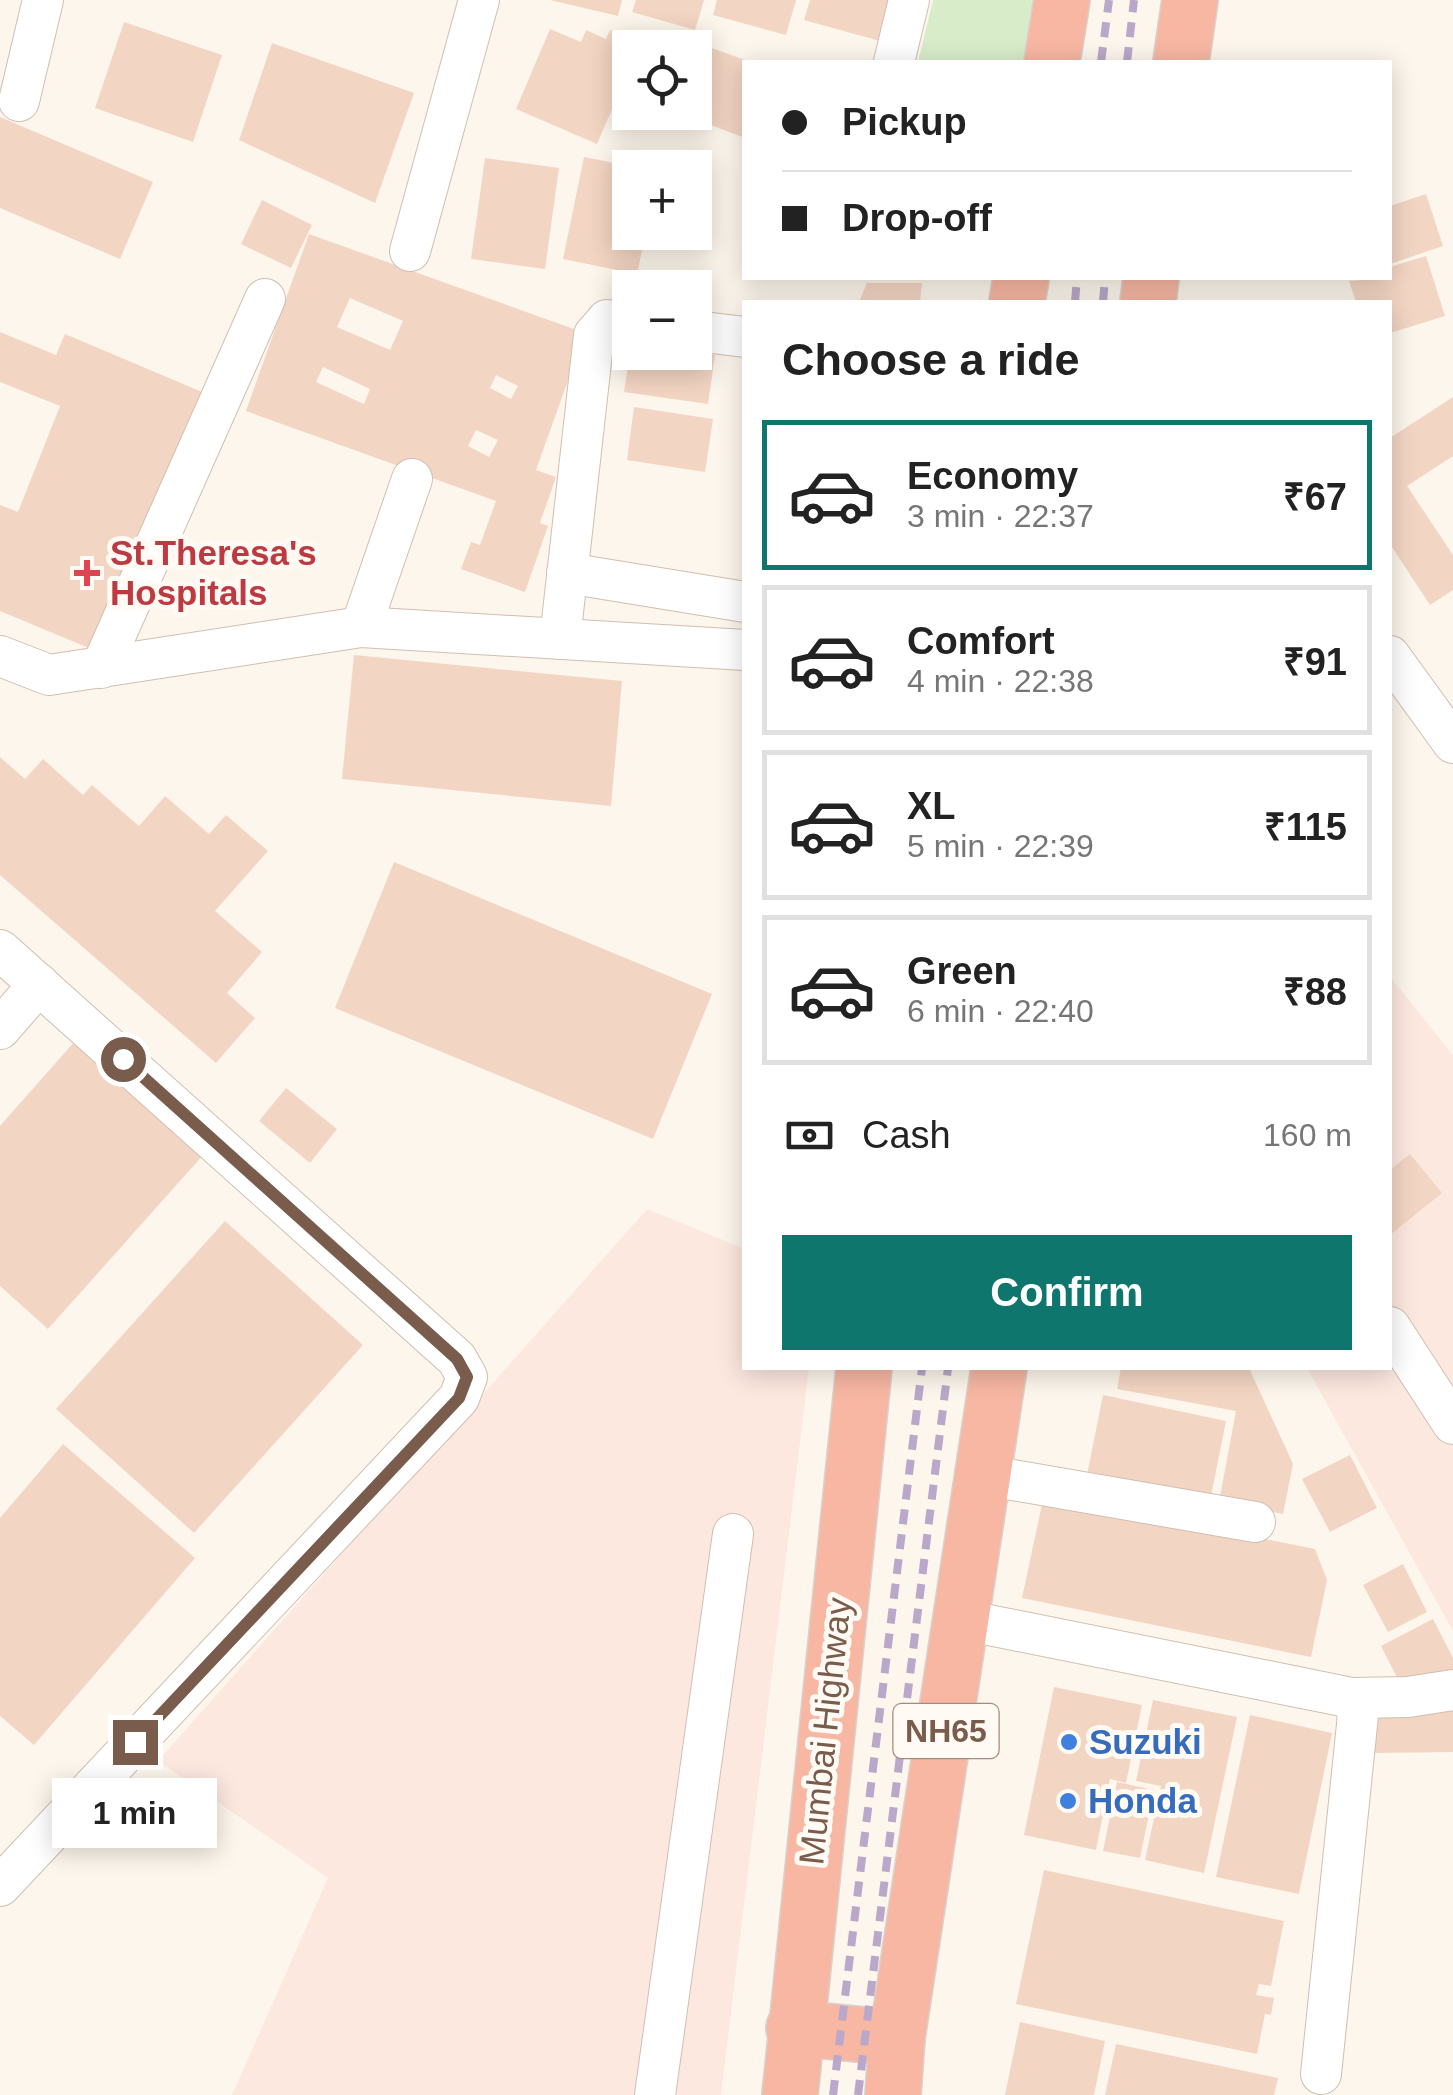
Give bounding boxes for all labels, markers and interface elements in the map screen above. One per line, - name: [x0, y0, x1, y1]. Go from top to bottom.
- map controls: [612, 30, 712, 370]
- button: locate: [612, 30, 712, 130]
- text: Pickup: [842, 101, 967, 143]
- button: +: [612, 150, 712, 250]
- text: Drop-off: [842, 197, 992, 239]
- button: −: [612, 270, 712, 370]
- text: Choose a ride: [782, 334, 1080, 385]
- icon: car: [787, 450, 877, 540]
- text: Economy: [907, 455, 1078, 497]
- text: ₹67: [1283, 476, 1347, 518]
- text: 3 min · 22:37: [907, 498, 1094, 534]
- place label: St.Theresa's Hospitals: [110, 533, 317, 612]
- marker: St.Theresa's Hospitals: [74, 560, 100, 586]
- icon: car: [787, 615, 877, 705]
- text: Comfort: [907, 620, 1055, 662]
- text: ₹91: [1283, 641, 1347, 683]
- text: 4 min · 22:38: [907, 663, 1094, 699]
- icon: car: [787, 780, 877, 870]
- text: XL: [907, 785, 956, 827]
- text: ₹115: [1264, 806, 1347, 848]
- text: 5 min · 22:39: [907, 828, 1094, 864]
- icon: car: [787, 945, 877, 1035]
- text: Green: [907, 950, 1017, 992]
- text: ₹88: [1283, 971, 1347, 1013]
- text: 6 min · 22:40: [907, 993, 1094, 1029]
- route start: [101, 1037, 146, 1082]
- icon: cash: [782, 1108, 837, 1163]
- text: Cash: [862, 1114, 951, 1156]
- text: 160 m: [1263, 1117, 1352, 1153]
- button: Confirm: [782, 1235, 1352, 1350]
- street label: Mumbai Highway: [791, 1595, 858, 1866]
- road number: NH65: [894, 1704, 998, 1758]
- route end: [113, 1720, 158, 1765]
- place label: Suzuki: [1089, 1722, 1202, 1761]
- marker: Suzuki: [1058, 1731, 1080, 1753]
- callout: 1 min: [52, 1777, 218, 1847]
- place label: Honda: [1088, 1781, 1197, 1820]
- marker: Honda: [1057, 1790, 1079, 1812]
- text: 1 min: [93, 1795, 176, 1831]

